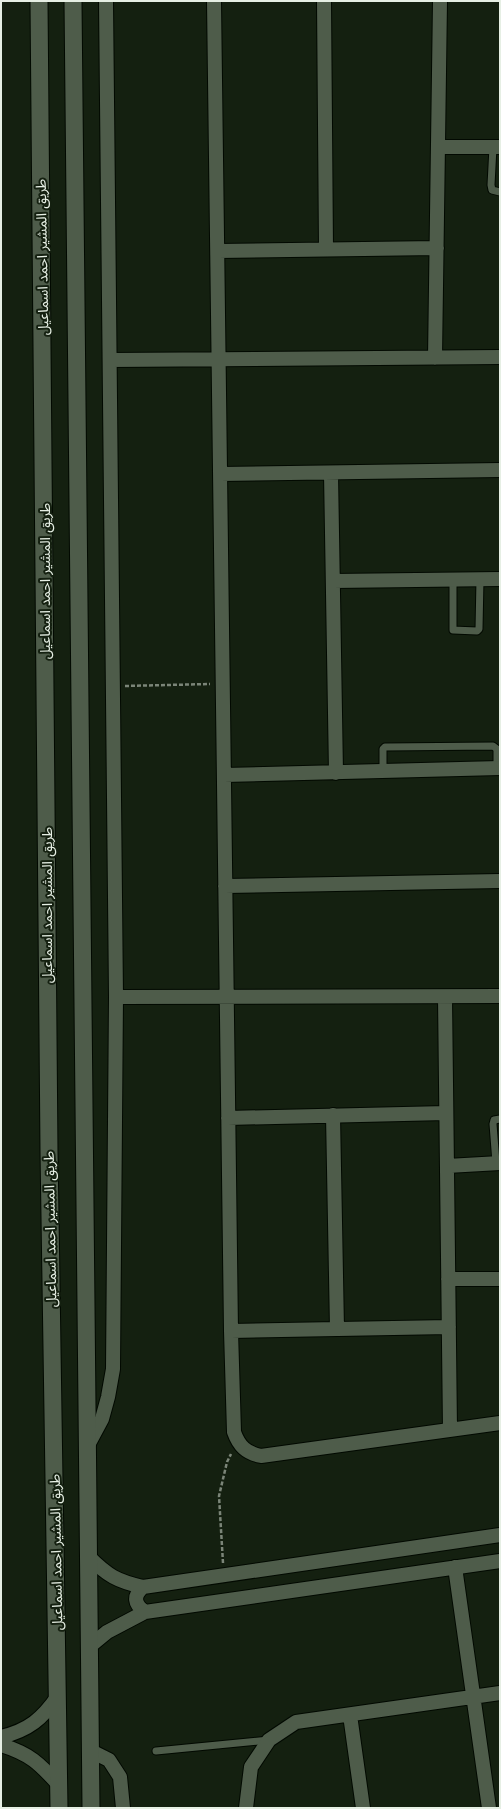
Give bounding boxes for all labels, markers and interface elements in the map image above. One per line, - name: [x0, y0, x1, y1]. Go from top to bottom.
- street label: طريق المشير احمد اسماعيل: [31, 179, 53, 335]
- street label: طريق المشير احمد اسماعيل: [35, 503, 55, 659]
- street label: طريق المشير احمد اسماعيل: [37, 827, 57, 983]
- street label: طريق المشير احمد اسماعيل: [39, 1151, 61, 1307]
- street label: طريق المشير احمد اسماعيل: [45, 1474, 67, 1630]

